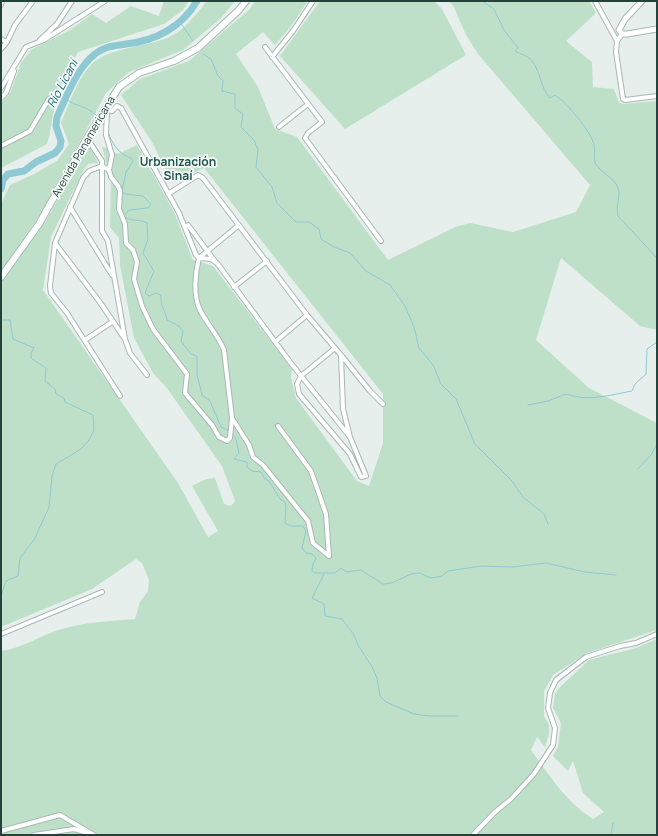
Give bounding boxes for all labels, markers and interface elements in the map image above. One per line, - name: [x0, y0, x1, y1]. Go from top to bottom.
- water label: Río Licani: [44, 58, 82, 110]
- street label: Avenida Panamericana: [50, 94, 118, 200]
- district label: Urbanización Sinaí: [140, 156, 216, 184]

